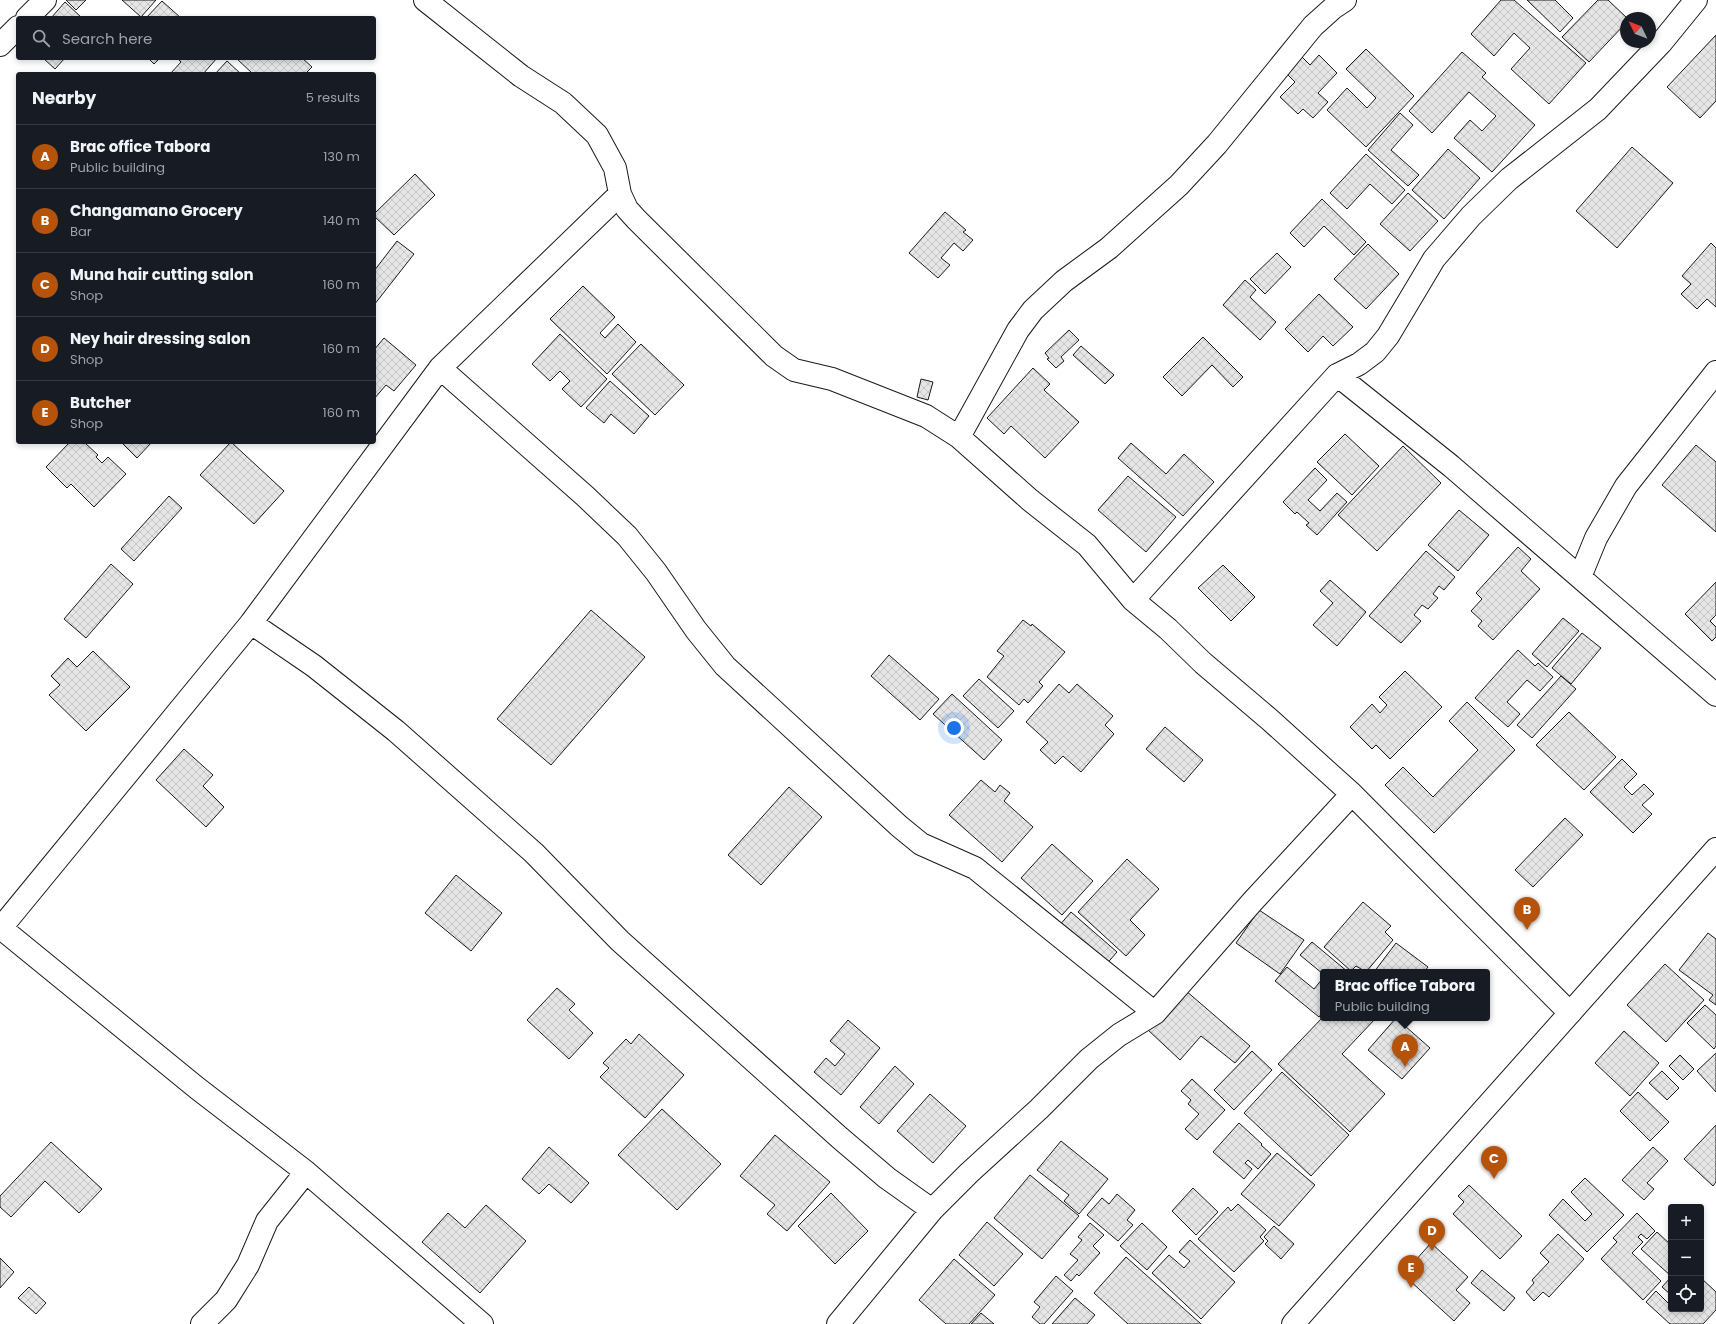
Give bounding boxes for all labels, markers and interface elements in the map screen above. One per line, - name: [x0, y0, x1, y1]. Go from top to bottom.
- north arrow: [1620, 12, 1656, 48]
- search box: [16, 16, 376, 60]
- icon: search: [30, 27, 52, 49]
- text: Search here: [62, 28, 152, 49]
- text: Nearby: [32, 86, 96, 110]
- text: 5 results: [306, 88, 360, 107]
- text: Brac office Tabora: [70, 136, 210, 157]
- text: A: [40, 147, 50, 166]
- text: 130 m: [323, 147, 360, 166]
- text: Public building: [70, 158, 165, 177]
- text: Changamano Grocery: [70, 200, 243, 221]
- text: B: [41, 211, 49, 230]
- text: 140 m: [323, 211, 360, 230]
- text: Bar: [70, 222, 92, 241]
- text: Muna hair cutting salon: [70, 264, 254, 285]
- text: C: [40, 275, 50, 294]
- text: 160 m: [323, 275, 360, 294]
- text: Shop: [70, 286, 103, 305]
- text: Ney hair dressing salon: [70, 328, 251, 349]
- text: D: [40, 339, 50, 358]
- text: 160 m: [323, 339, 360, 358]
- text: Shop: [70, 350, 103, 369]
- text: Butcher: [70, 392, 131, 413]
- text: E: [41, 403, 49, 422]
- text: 160 m: [323, 403, 360, 422]
- text: Shop: [70, 414, 103, 433]
- your location: [944, 718, 964, 738]
- pin: B: [1514, 897, 1540, 930]
- popup: [1320, 969, 1490, 1021]
- text: Brac office Tabora: [1335, 975, 1475, 996]
- text: Public building: [1335, 997, 1430, 1016]
- pin: A: [1392, 1034, 1418, 1067]
- pin: C: [1481, 1146, 1507, 1179]
- map controls: [1668, 1204, 1704, 1312]
- button: +: [1668, 1204, 1704, 1240]
- pin: D: [1419, 1218, 1445, 1251]
- button: −: [1668, 1240, 1704, 1276]
- pin: E: [1398, 1255, 1424, 1288]
- button: locate: [1668, 1276, 1704, 1312]

